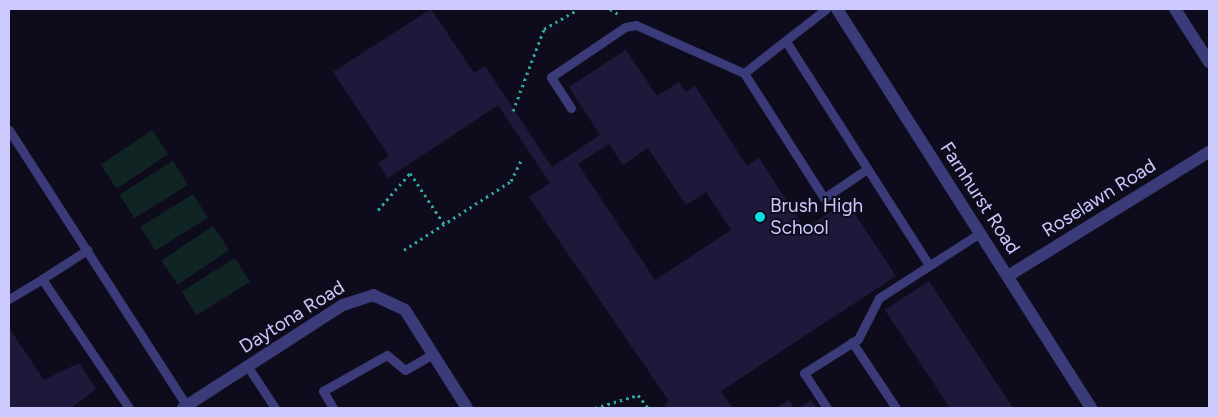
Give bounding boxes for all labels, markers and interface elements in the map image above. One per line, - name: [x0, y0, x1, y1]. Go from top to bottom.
- street label: Farnhurst Road: [935, 138, 1025, 258]
- street label: Roselawn Road: [1038, 154, 1160, 242]
- place label: Brush High School: [770, 195, 863, 239]
- marker: Brush High School: [754, 211, 766, 223]
- street label: Daytona Road: [235, 276, 349, 358]

